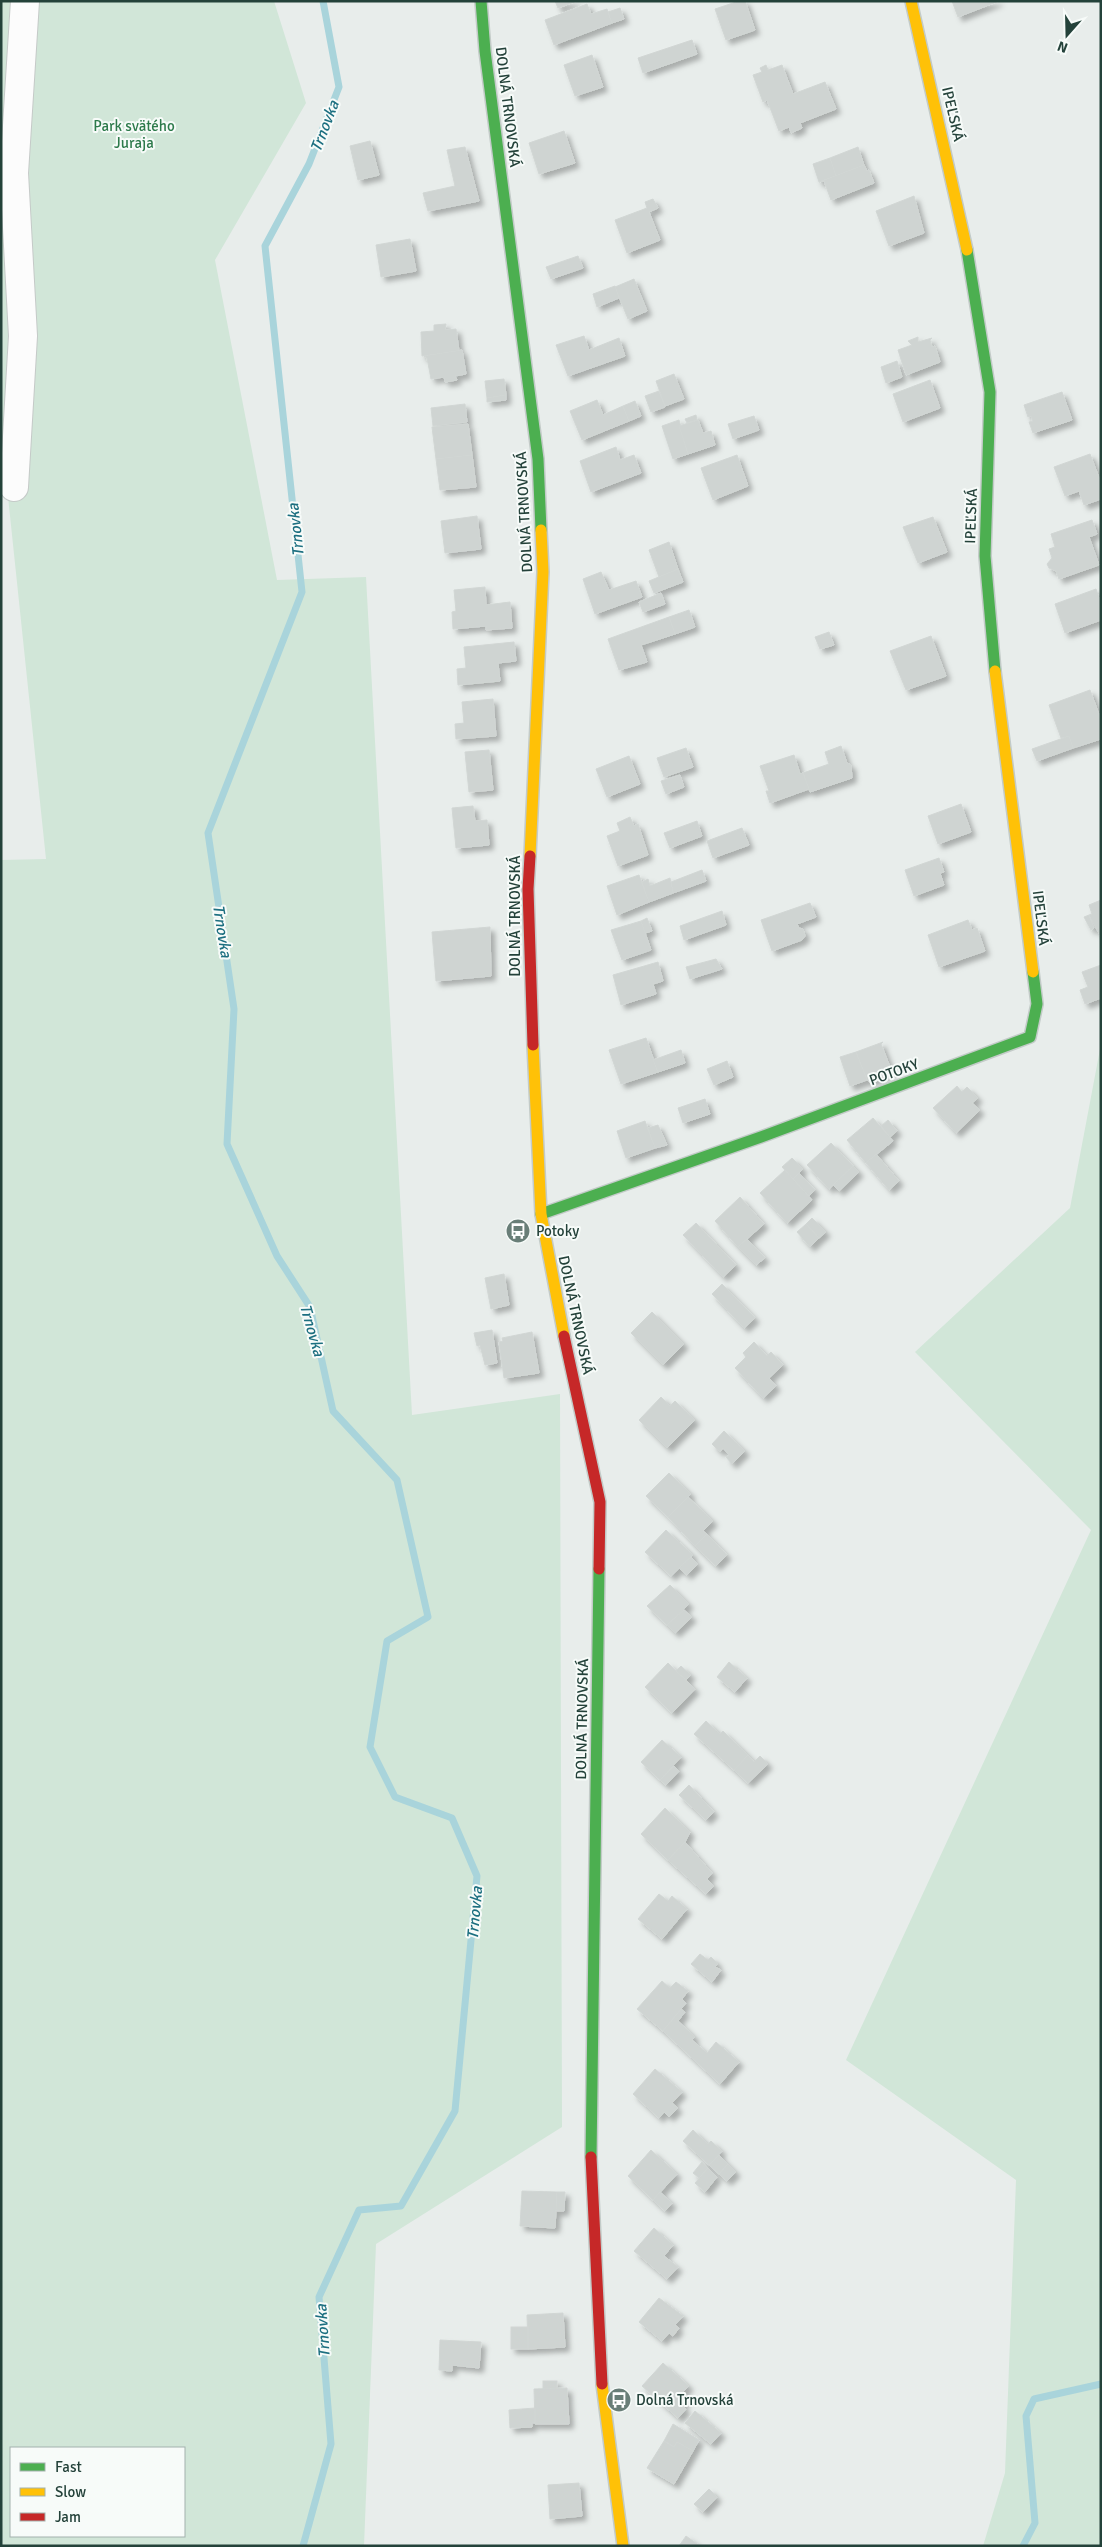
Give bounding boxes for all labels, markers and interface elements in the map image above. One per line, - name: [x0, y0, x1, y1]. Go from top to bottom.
- north arrow: [1042, 10, 1092, 60]
- text: N: [1055, 37, 1070, 56]
- street label: DOLNÁ TRNOVSKÁ: [492, 46, 525, 168]
- street label: IPEĽSKÁ: [938, 85, 969, 143]
- water label: Trnovka: [306, 97, 344, 155]
- park label: Park svätého Juraja: [93, 117, 175, 152]
- street label: DOLNÁ TRNOVSKÁ: [511, 451, 536, 573]
- street label: IPEĽSKÁ: [960, 488, 981, 544]
- water label: Trnovka: [283, 501, 309, 557]
- street label: DOLNÁ TRNOVSKÁ: [505, 855, 524, 977]
- street label: IPEĽSKÁ: [1029, 889, 1054, 947]
- water label: Trnovka: [208, 903, 236, 960]
- street label: POTOKY: [867, 1055, 922, 1089]
- bus stop icon: Potoky: [505, 1218, 531, 1244]
- place label: Potoky: [536, 1222, 579, 1240]
- street label: DOLNÁ TRNOVSKÁ: [555, 1254, 598, 1376]
- water label: Trnovka: [295, 1302, 329, 1359]
- street label: DOLNÁ TRNOVSKÁ: [571, 1658, 592, 1780]
- water label: Trnovka: [463, 1885, 487, 1941]
- water label: Trnovka: [311, 2303, 335, 2358]
- bus stop icon: Dolná Trnovská: [606, 2387, 632, 2413]
- place label: Dolná Trnovská: [636, 2391, 734, 2409]
- legend: [10, 2447, 185, 2537]
- text: Fast: [55, 2458, 82, 2476]
- text: Slow: [55, 2483, 86, 2501]
- text: Jam: [55, 2508, 81, 2526]

